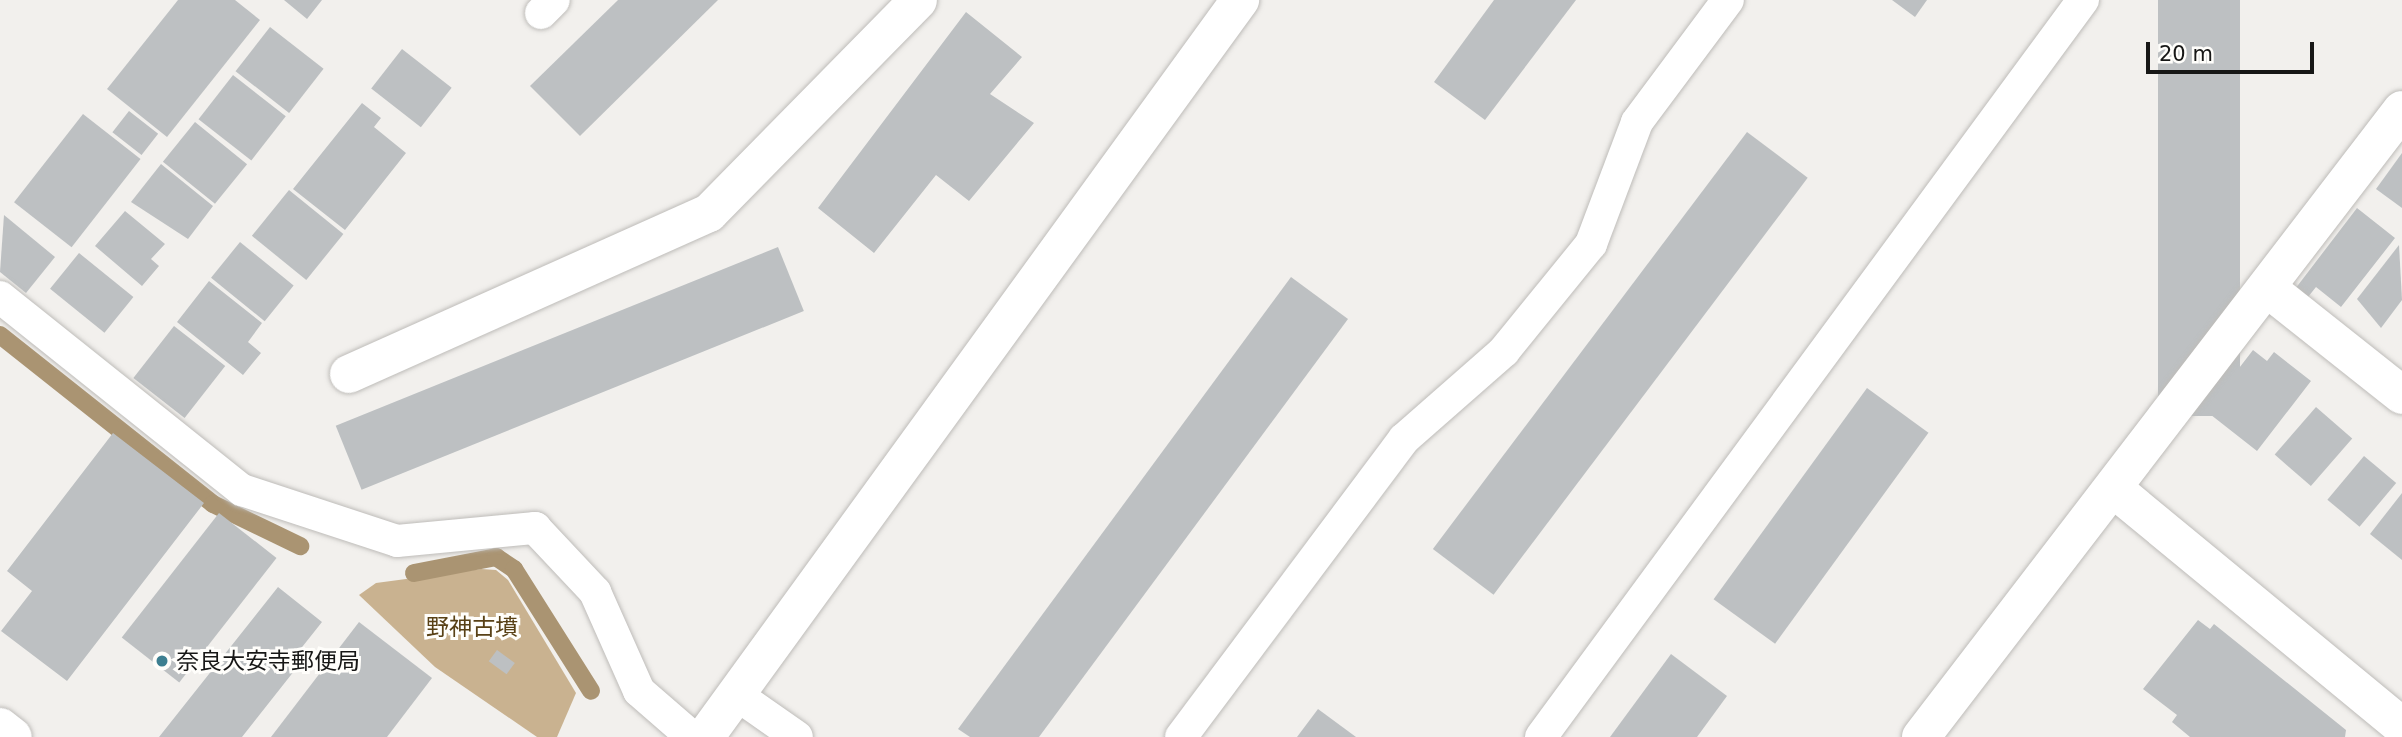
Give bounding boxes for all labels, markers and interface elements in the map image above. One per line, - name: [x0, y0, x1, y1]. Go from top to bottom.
- scale bar: [2150, 28, 2318, 72]
- text: 20 m: [2159, 42, 2213, 66]
- park label: 野神古墳: [426, 613, 518, 641]
- place label: 奈良大安寺郵便局: [176, 647, 360, 675]
- marker: 奈良大安寺郵便局: [154, 653, 170, 669]

